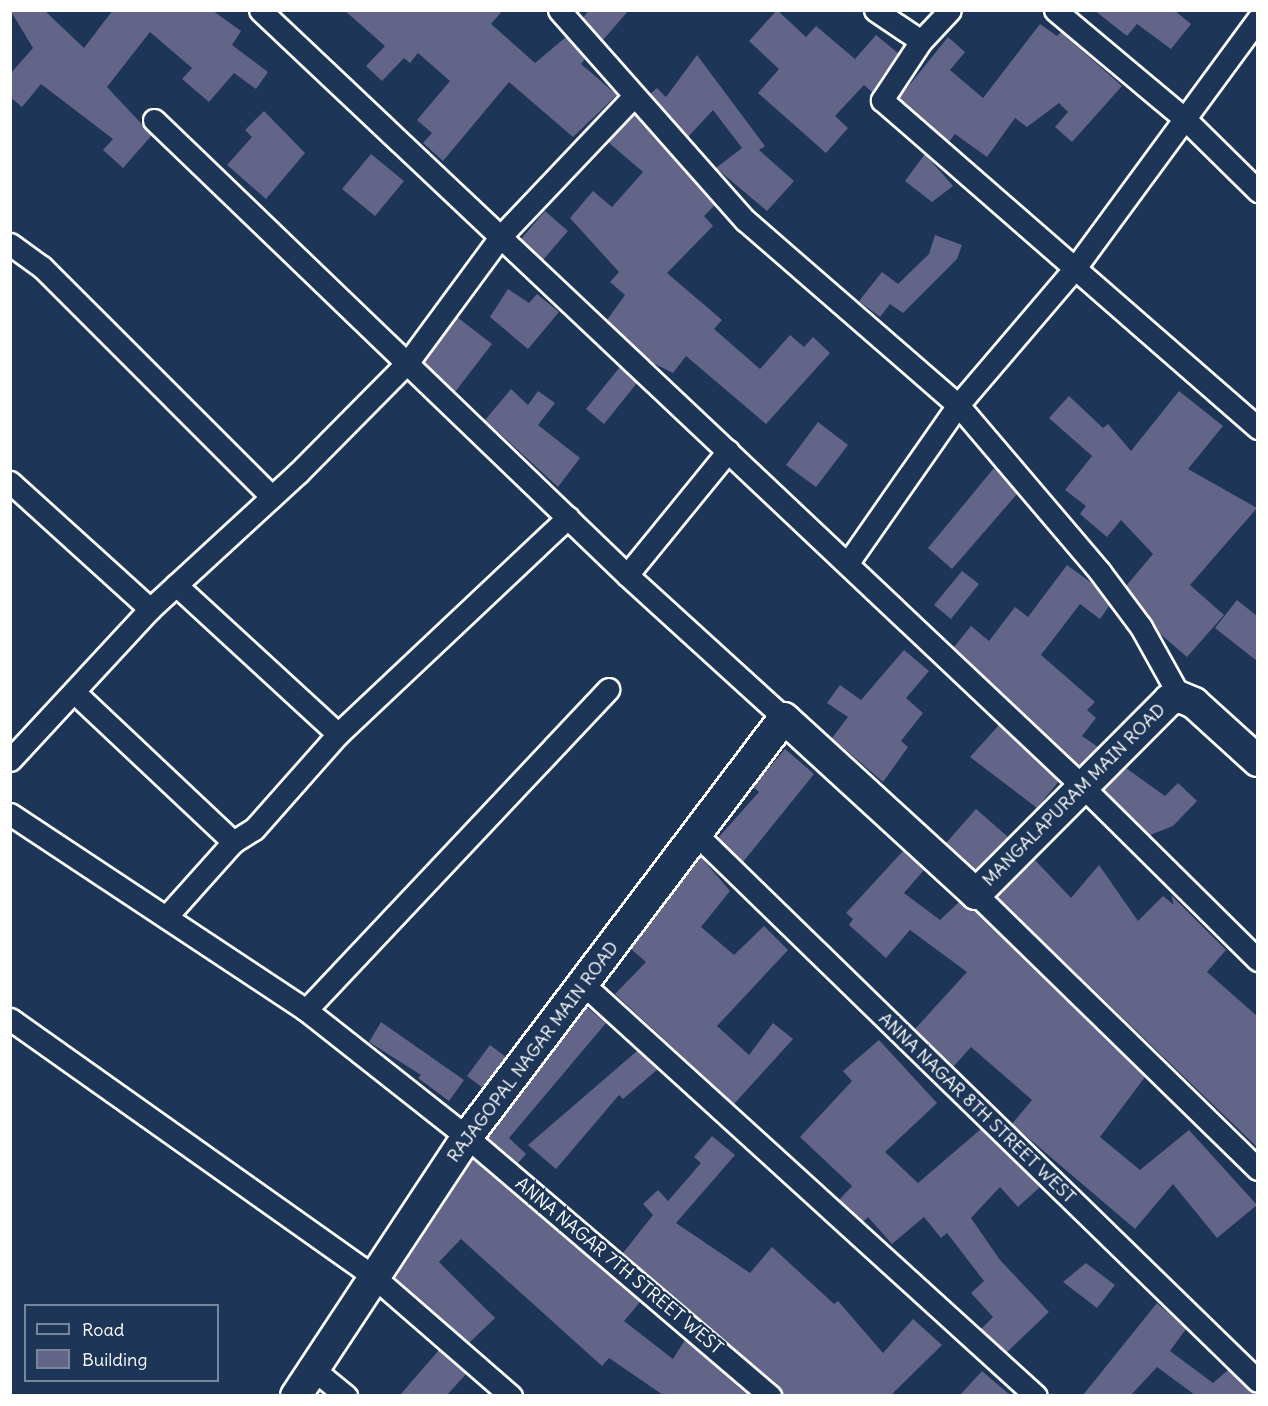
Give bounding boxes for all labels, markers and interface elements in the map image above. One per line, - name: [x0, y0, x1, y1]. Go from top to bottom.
- street label: MANGALAPURAM MAIN ROAD: [978, 699, 1170, 891]
- street label: RAJAGOPAL NAGAR MAIN ROAD: [443, 937, 623, 1167]
- street label: ANNA NAGAR 8TH STREET WEST: [874, 1008, 1080, 1208]
- street label: ANNA NAGAR 7TH STREET WEST: [511, 1173, 727, 1359]
- legend: [24, 1304, 219, 1382]
- text: Road: [82, 1318, 124, 1341]
- text: Building: [82, 1348, 147, 1371]

